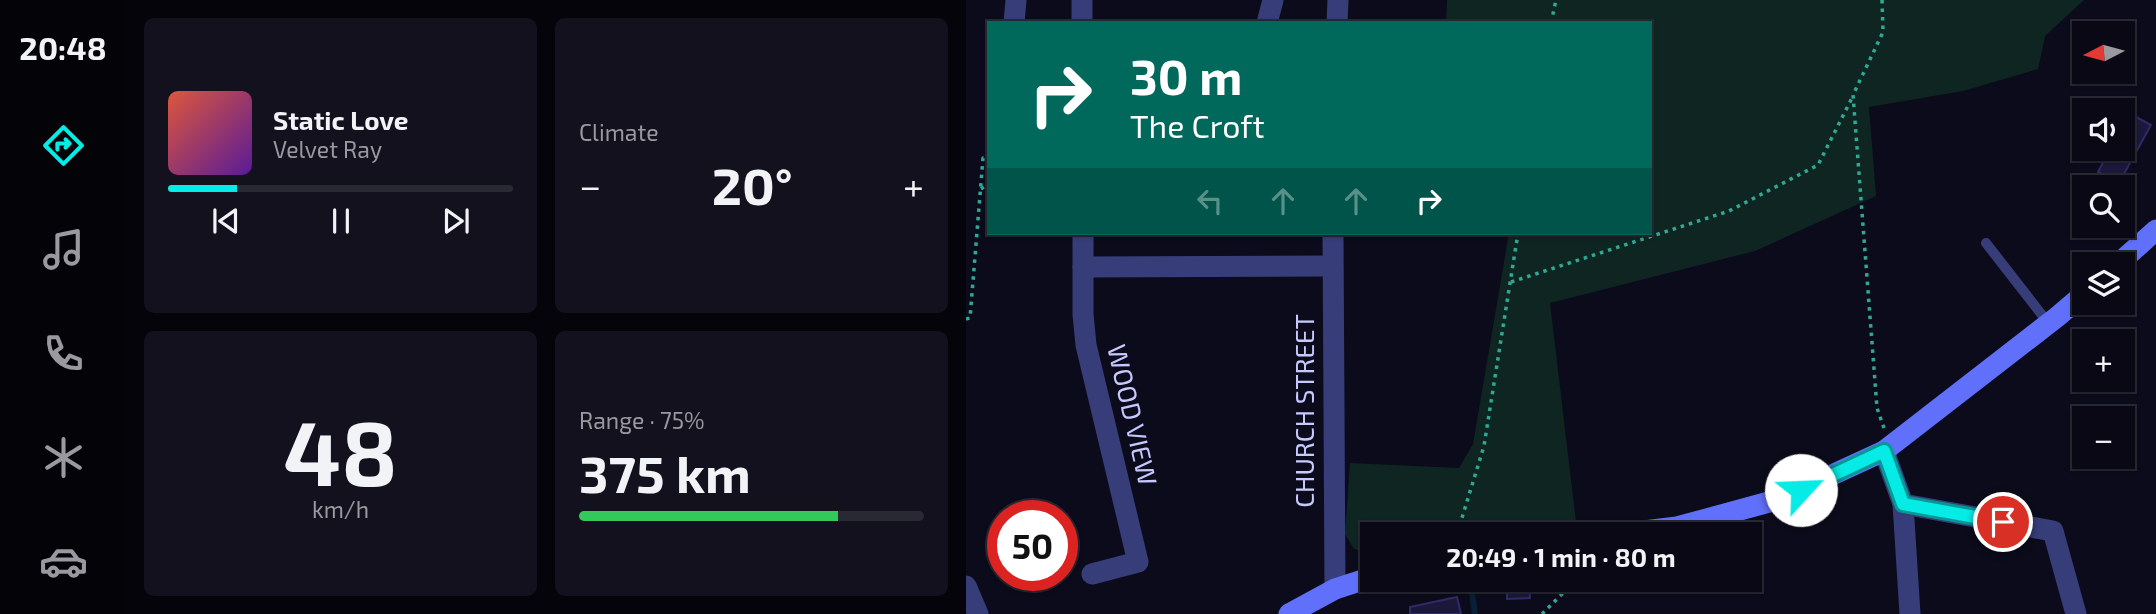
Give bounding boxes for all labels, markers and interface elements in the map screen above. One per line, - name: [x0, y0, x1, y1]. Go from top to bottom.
- north arrow: [2072, 21, 2135, 84]
- map controls: [2072, 21, 2135, 469]
- text: 20:48: [19, 28, 107, 66]
- text: 30 m: [1130, 46, 1242, 105]
- icon: right: [1015, 49, 1106, 140]
- button: sound: [2072, 98, 2135, 161]
- text: Static Love: [273, 104, 409, 135]
- text: The Croft: [1130, 106, 1265, 144]
- text: Climate: [579, 118, 659, 146]
- icon: directions: [39, 121, 88, 170]
- text: Velvet Ray: [273, 135, 382, 163]
- text: 20°: [712, 153, 793, 215]
- text: −: [579, 162, 601, 208]
- text: +: [903, 162, 924, 208]
- button: search: [2072, 175, 2135, 238]
- icon: left: [1191, 182, 1229, 220]
- icon: ahead: [1264, 182, 1302, 220]
- icon: ahead: [1337, 182, 1375, 220]
- icon: right: [1410, 182, 1448, 220]
- icon: previous: [207, 202, 245, 240]
- icon: pause: [322, 202, 360, 240]
- icon: next: [437, 202, 475, 240]
- icon: music: [39, 225, 88, 274]
- button: layers: [2072, 252, 2135, 315]
- street label: CHURCH STREET: [1288, 314, 1319, 508]
- icon: phone: [39, 329, 88, 378]
- button: +: [2072, 329, 2135, 392]
- street label: WOOD VIEW: [1102, 341, 1165, 488]
- text: 48: [283, 395, 398, 504]
- text: Range · 75%: [579, 406, 705, 434]
- button: −: [2072, 406, 2135, 469]
- icon: climate: [39, 433, 88, 482]
- text: 375 km: [579, 441, 751, 503]
- position arrow: [1764, 453, 1838, 527]
- pin: [1973, 492, 2033, 552]
- text: km/h: [312, 495, 369, 523]
- speed limit sign: 50: [987, 500, 1078, 591]
- icon: arrive: [1984, 503, 2022, 541]
- icon: car: [39, 537, 88, 586]
- text: 20:49 · 1 min · 80 m: [1446, 541, 1676, 572]

